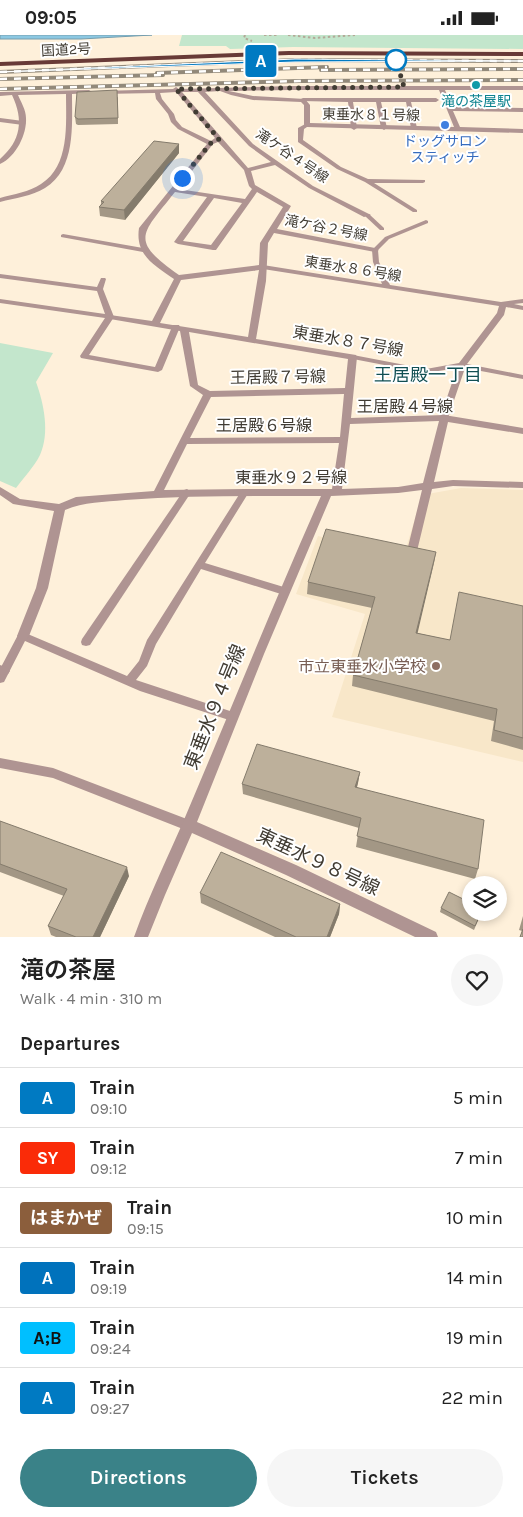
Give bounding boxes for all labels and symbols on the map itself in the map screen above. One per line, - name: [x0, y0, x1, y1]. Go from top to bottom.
- street label: 国道2号: [41, 40, 91, 60]
- line badge: A: [245, 45, 277, 77]
- unlabelled marker: [385, 49, 407, 71]
- marker: 滝の茶屋駅: [470, 79, 482, 91]
- place label: 滝の茶屋駅: [441, 93, 511, 110]
- street label: 東垂水８１号線: [322, 106, 420, 124]
- marker: ドッグサロン スティッチ: [439, 119, 451, 131]
- street label: 滝ケ谷４号線: [252, 125, 332, 187]
- place label: ドッグサロン スティッチ: [403, 133, 487, 166]
- your location: [170, 166, 195, 191]
- street label: 滝ケ谷２号線: [283, 212, 369, 244]
- street label: 東垂水８６号線: [303, 253, 403, 285]
- street label: 東垂水８７号線: [291, 322, 405, 360]
- district label: 王居殿一丁目: [374, 364, 482, 386]
- street label: 王居殿７号線: [230, 367, 326, 387]
- street label: 王居殿４号線: [357, 397, 453, 416]
- street label: 王居殿６号線: [216, 416, 312, 435]
- street label: 東垂水９２号線: [235, 468, 347, 487]
- street label: 東垂水９４号線: [180, 641, 250, 773]
- place label: 市立東垂水小学校: [298, 657, 426, 676]
- marker: 市立東垂水小学校: [430, 660, 442, 672]
- street label: 東垂水９８号線: [253, 824, 383, 900]

